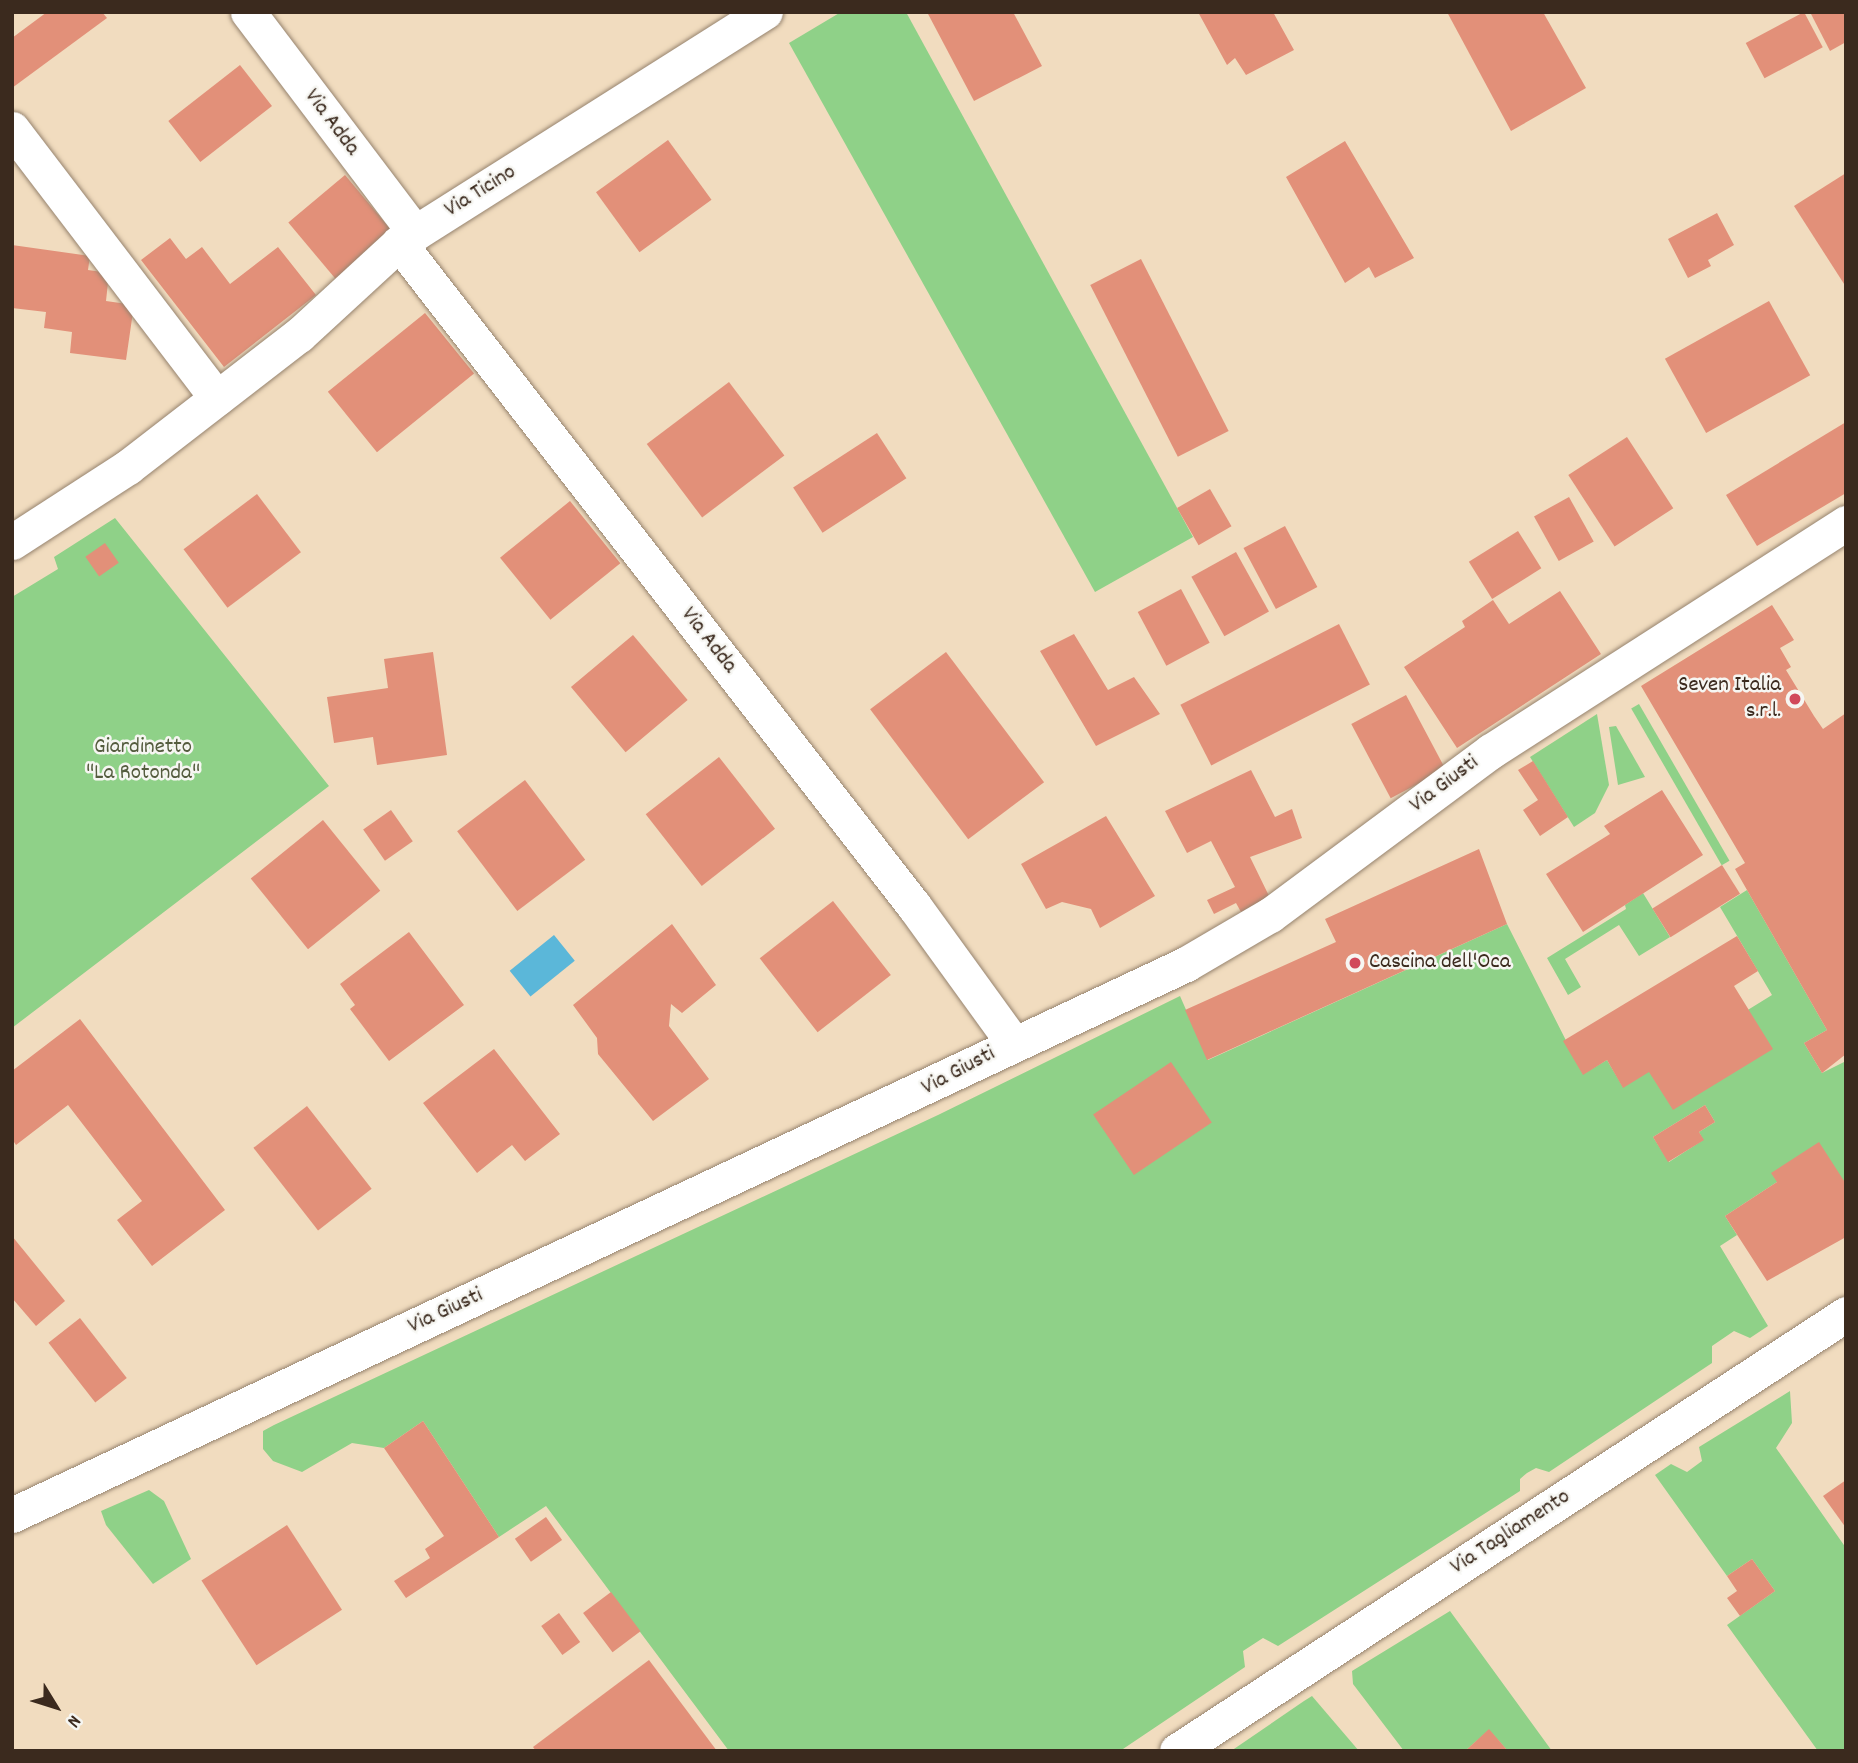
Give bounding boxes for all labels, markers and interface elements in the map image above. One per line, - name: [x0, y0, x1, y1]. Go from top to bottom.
- street label: Via Adda: [297, 84, 365, 162]
- street label: Via Ticino: [440, 159, 522, 225]
- street label: Via Adda: [674, 602, 742, 680]
- place label: Seven Italia s.r.l.: [1678, 672, 1781, 726]
- marker: Seven Italia s.r.l.: [1787, 691, 1803, 707]
- park label: Giardinetto "La Rotonda": [86, 734, 200, 788]
- street label: Via Giusti: [1405, 750, 1485, 820]
- place label: Cascina dell'Oca: [1369, 949, 1511, 977]
- marker: Cascina dell'Oca: [1347, 955, 1363, 971]
- street label: Via Giusti: [917, 1041, 1001, 1103]
- street label: Via Giusti: [404, 1283, 488, 1341]
- street label: Via Tagliamento: [1446, 1484, 1576, 1582]
- north arrow: [21, 1672, 91, 1742]
- text: N: [59, 1708, 86, 1732]

